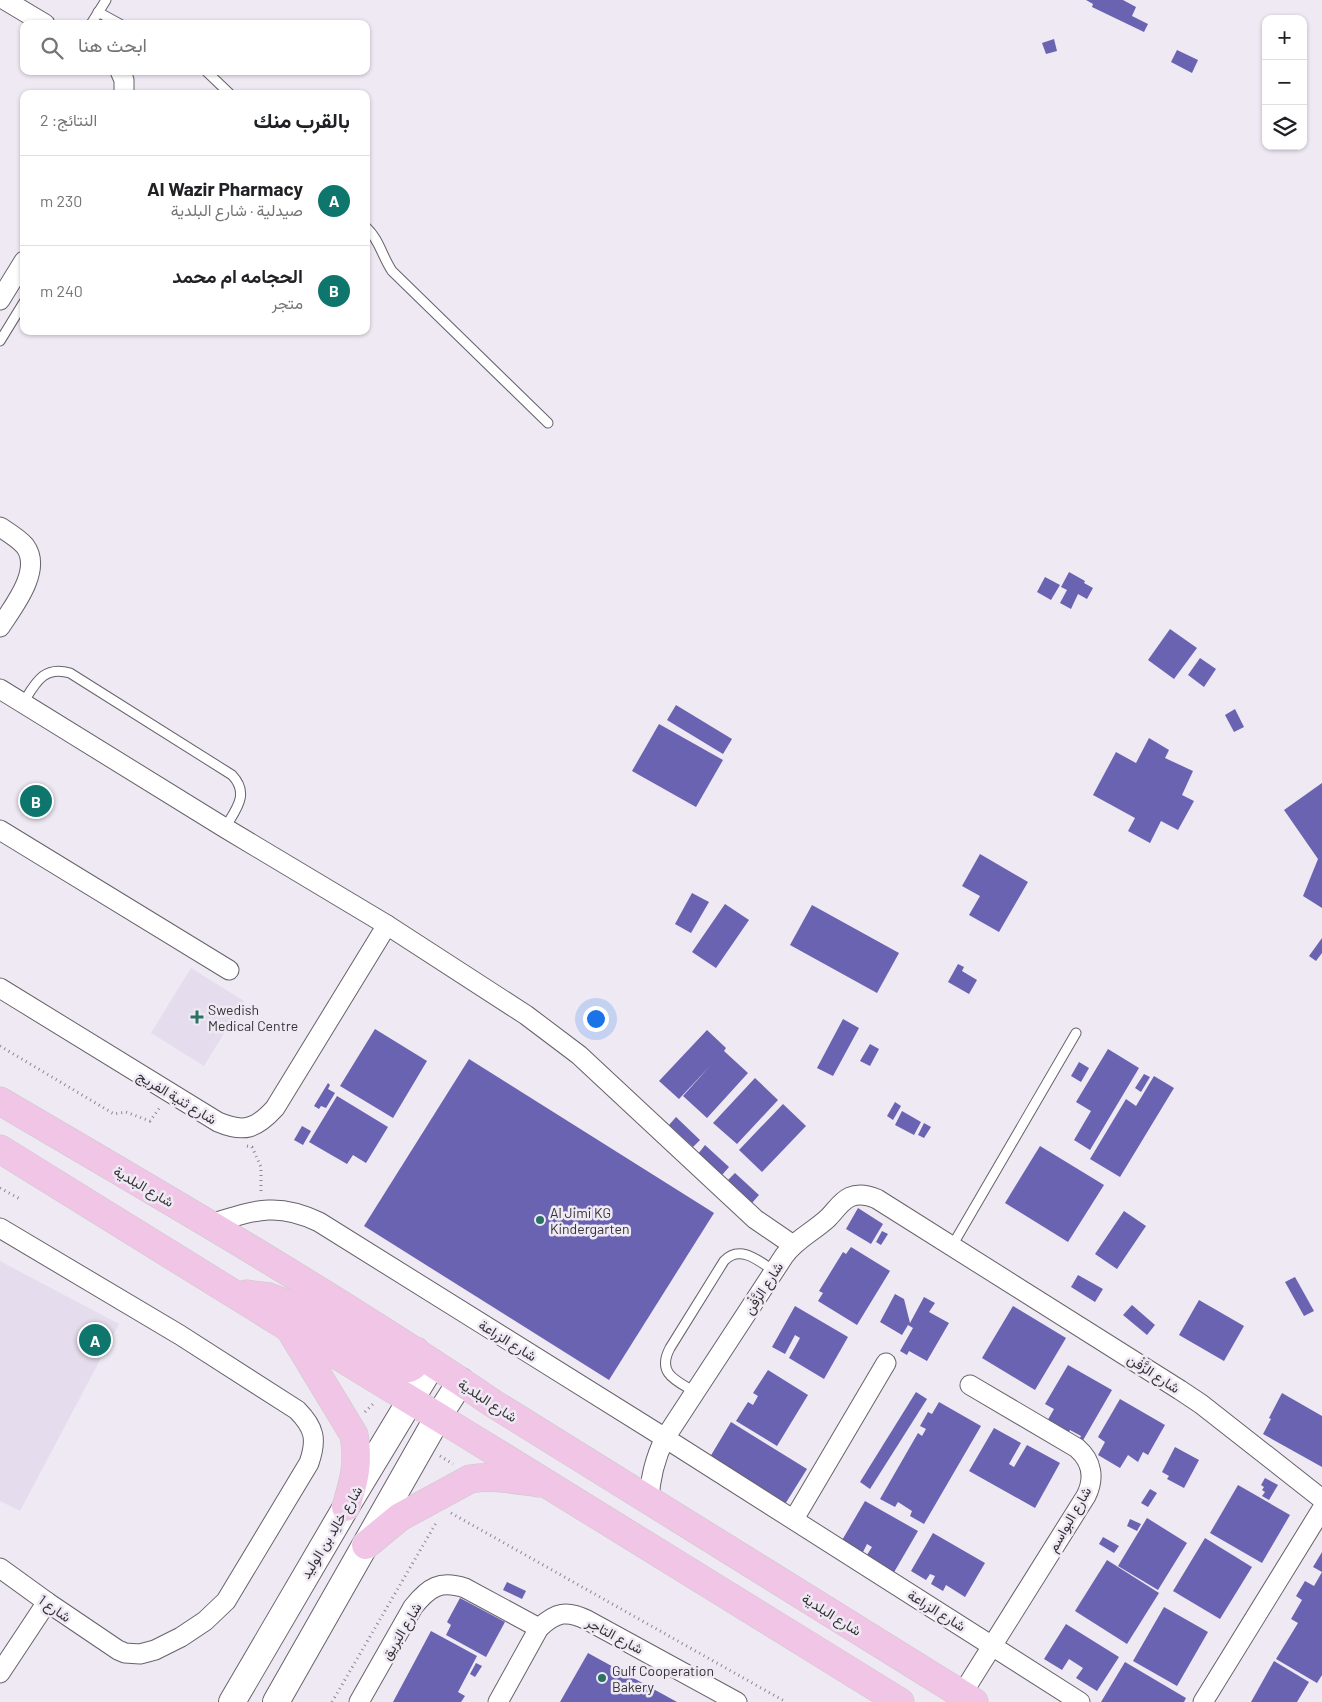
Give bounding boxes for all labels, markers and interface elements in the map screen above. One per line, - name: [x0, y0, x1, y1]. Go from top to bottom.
- map controls: [1262, 15, 1307, 150]
- button: +: [1262, 15, 1307, 60]
- search box: [20, 20, 370, 75]
- text: ابحث هنا: [78, 33, 147, 56]
- icon: search: [38, 34, 66, 62]
- button: −: [1262, 60, 1307, 105]
- button: layers: [1262, 105, 1307, 150]
- text: بالقرب منك: [254, 107, 350, 132]
- text: النتائج: 2: [40, 110, 97, 129]
- text: Al Wazir Pharmacy: [147, 177, 303, 200]
- text: 230 m: [40, 191, 82, 210]
- text: A: [329, 191, 339, 210]
- text: صيدلية · شارع البلدية: [171, 200, 303, 219]
- text: الحجامه ام محمد: [172, 264, 303, 287]
- text: 240 m: [40, 281, 83, 300]
- text: B: [329, 281, 339, 300]
- text: متجر: [272, 293, 303, 312]
- pin: B: [20, 782, 52, 820]
- place label: Swedish Medical Centre: [208, 1001, 298, 1034]
- your location: [583, 1006, 609, 1032]
- marker: Swedish Medical Centre: [190, 1010, 204, 1024]
- street label: شارع ثنية الفريج: [133, 1067, 220, 1130]
- street label: شارع البلدية: [109, 1162, 177, 1213]
- place label: Al Jimi KG Kindergarten: [550, 1204, 629, 1237]
- marker: Al Jimi KG Kindergarten: [534, 1214, 546, 1226]
- street label: شارع الزَّفْن: [739, 1258, 789, 1319]
- street label: شارع الزراعة: [474, 1316, 540, 1367]
- pin: A: [79, 1321, 111, 1359]
- street label: شارع الزَّفْن: [1123, 1349, 1184, 1399]
- street label: شارع البلدية: [454, 1375, 521, 1428]
- street label: شارع خالِد بن الوليد: [297, 1482, 368, 1583]
- street label: شارع البواسم: [1044, 1483, 1097, 1556]
- street label: شارع الزراعة: [903, 1586, 969, 1637]
- street label: شارع البلدية: [798, 1589, 865, 1641]
- street label: شارع 1: [34, 1591, 75, 1628]
- street label: شارع البَريق: [377, 1599, 427, 1664]
- street label: شارع التاجر: [581, 1612, 646, 1660]
- place label: Gulf Cooperation Bakery: [612, 1662, 714, 1695]
- marker: Gulf Cooperation Bakery: [596, 1672, 608, 1684]

